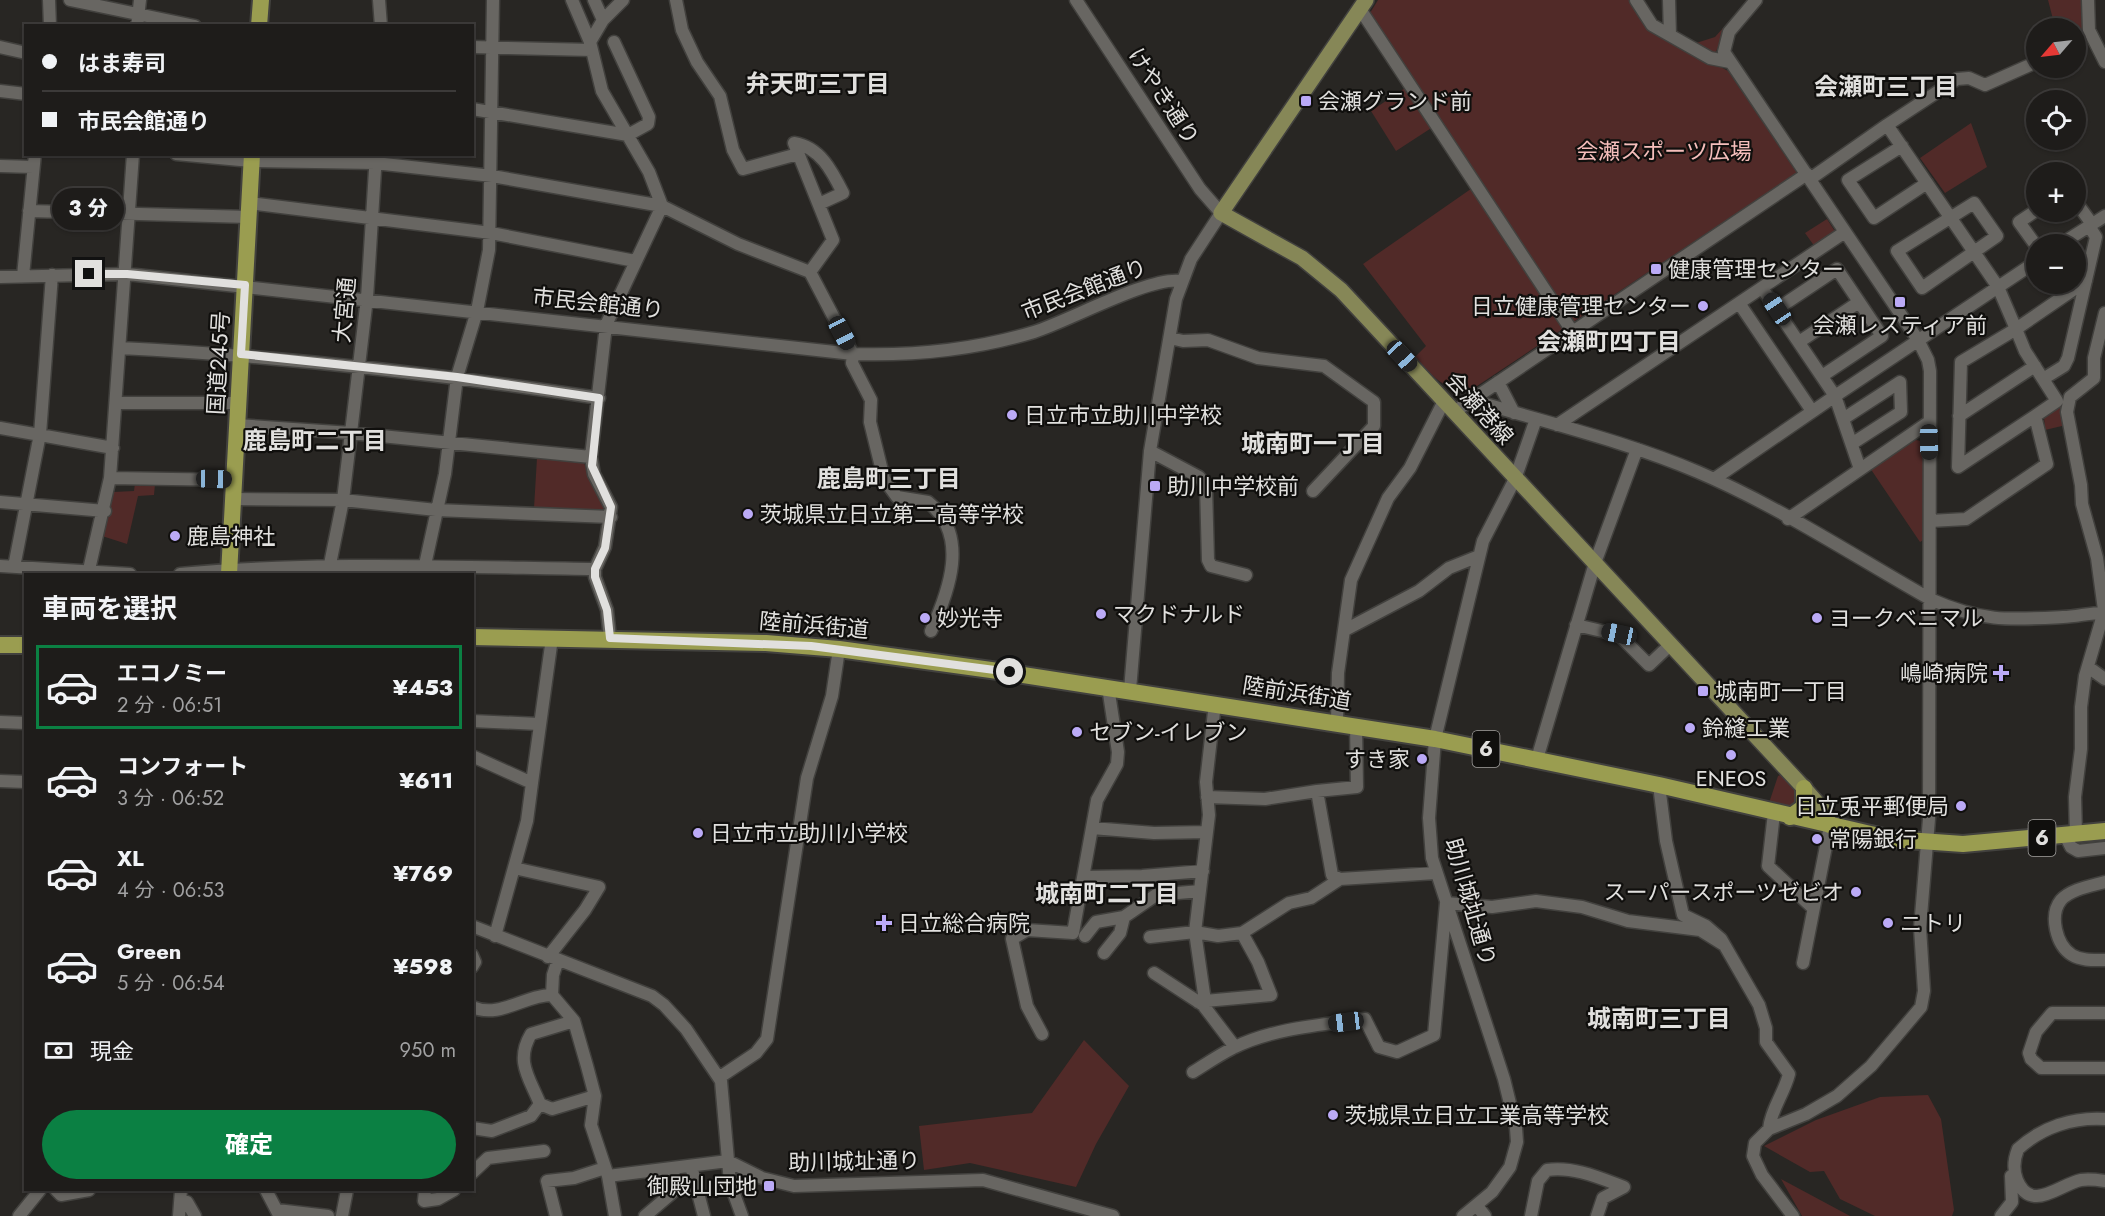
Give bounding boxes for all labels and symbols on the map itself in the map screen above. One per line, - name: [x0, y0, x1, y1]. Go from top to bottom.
- north arrow: [2026, 18, 2086, 78]
- street label: けやき通り: [1121, 41, 1207, 151]
- district label: 弁天町三丁目: [746, 66, 890, 101]
- district label: 会瀬町三丁目: [1814, 69, 1958, 104]
- place label: 会瀬グランド前: [1318, 85, 1472, 117]
- marker: 会瀬グランド前: [1299, 94, 1313, 108]
- park label: 会瀬スポーツ広場: [1576, 135, 1752, 167]
- callout: 3 分: [53, 187, 125, 229]
- street label: 市民会館通り: [1017, 250, 1151, 328]
- place label: 健康管理センター: [1668, 253, 1844, 285]
- route end: [75, 260, 102, 287]
- marker: 健康管理センター: [1649, 262, 1663, 276]
- street label: 大宮通: [325, 276, 363, 344]
- street label: 市民会館通り: [531, 280, 665, 326]
- car: [1759, 289, 1795, 329]
- place label: 日立健康管理センター: [1471, 290, 1691, 322]
- marker: 会瀬レスティア前: [1893, 295, 1907, 309]
- marker: 日立健康管理センター: [1696, 299, 1710, 313]
- place label: 会瀬レスティア前: [1813, 309, 1987, 341]
- street label: 国道245号: [199, 310, 237, 416]
- car: [826, 313, 858, 353]
- district label: 会瀬町四丁目: [1537, 324, 1681, 359]
- car: [1383, 337, 1421, 375]
- street label: 会瀬港線: [1439, 365, 1521, 451]
- place label: 日立市立助川中学校: [1024, 399, 1222, 431]
- marker: 日立市立助川中学校: [1005, 408, 1019, 422]
- district label: 鹿島町二丁目: [243, 423, 387, 458]
- car: [1920, 424, 1938, 460]
- district label: 城南町一丁目: [1241, 426, 1385, 461]
- district label: 鹿島町三丁目: [817, 461, 961, 496]
- car: [196, 470, 232, 488]
- place label: 助川中学校前: [1167, 470, 1299, 502]
- marker: 助川中学校前: [1148, 479, 1162, 493]
- place label: 茨城県立日立第二高等学校: [760, 498, 1024, 530]
- marker: 茨城県立日立第二高等学校: [741, 507, 755, 521]
- place label: 鹿島神社: [187, 520, 275, 552]
- marker: 鹿島神社: [168, 529, 182, 543]
- place label: マクドナルド: [1113, 598, 1245, 630]
- place label: 妙光寺: [937, 602, 1003, 634]
- place label: ヨークベニマル: [1829, 602, 1983, 634]
- street label: 陸前浜街道: [758, 604, 870, 646]
- marker: マクドナルド: [1094, 607, 1108, 621]
- marker: 妙光寺: [918, 611, 932, 625]
- marker: ヨークベニマル: [1810, 611, 1824, 625]
- car: [1600, 621, 1638, 647]
- place label: 嶋崎病院: [1900, 657, 1988, 689]
- route start: [996, 658, 1023, 685]
- marker: 嶋崎病院: [1992, 664, 2010, 682]
- street label: 陸前浜街道: [1240, 669, 1354, 717]
- place label: 城南町一丁目: [1715, 675, 1847, 707]
- marker: 城南町一丁目: [1696, 684, 1710, 698]
- place label: 鈴縫工業: [1702, 712, 1790, 744]
- place label: セブン-イレブン: [1089, 716, 1248, 748]
- marker: 鈴縫工業: [1683, 721, 1697, 735]
- marker: セブン-イレブン: [1070, 725, 1084, 739]
- road number: 6: [1472, 731, 1500, 767]
- place label: すき家: [1344, 743, 1410, 775]
- marker: ENEOS: [1724, 748, 1738, 762]
- marker: すき家: [1415, 752, 1429, 766]
- place label: ENEOS: [1696, 762, 1766, 794]
- place label: 日立兎平郵便局: [1795, 790, 1949, 822]
- marker: 日立兎平郵便局: [1954, 799, 1968, 813]
- place label: 日立市立助川小学校: [710, 817, 908, 849]
- road number: 6: [2028, 820, 2056, 856]
- place label: 常陽銀行: [1829, 823, 1917, 855]
- marker: 日立市立助川小学校: [691, 826, 705, 840]
- marker: 常陽銀行: [1810, 832, 1824, 846]
- street label: 助川城址通り: [1437, 834, 1505, 970]
- district label: 城南町二丁目: [1035, 876, 1179, 911]
- place label: スーパースポーツゼビオ: [1604, 876, 1844, 908]
- marker: スーパースポーツゼビオ: [1849, 885, 1863, 899]
- place label: 日立総合病院: [898, 907, 1030, 939]
- place label: ニトリ: [1900, 907, 1966, 939]
- marker: 日立総合病院: [875, 914, 893, 932]
- marker: ニトリ: [1881, 916, 1895, 930]
- district label: 城南町三丁目: [1587, 1001, 1731, 1036]
- car: [1327, 1011, 1365, 1033]
- place label: 茨城県立日立工業高等学校: [1345, 1099, 1609, 1131]
- marker: 茨城県立日立工業高等学校: [1326, 1108, 1340, 1122]
- street label: 助川城址通り: [788, 1144, 920, 1178]
- place label: 御殿山団地: [647, 1170, 757, 1202]
- marker: 御殿山団地: [762, 1179, 776, 1193]

